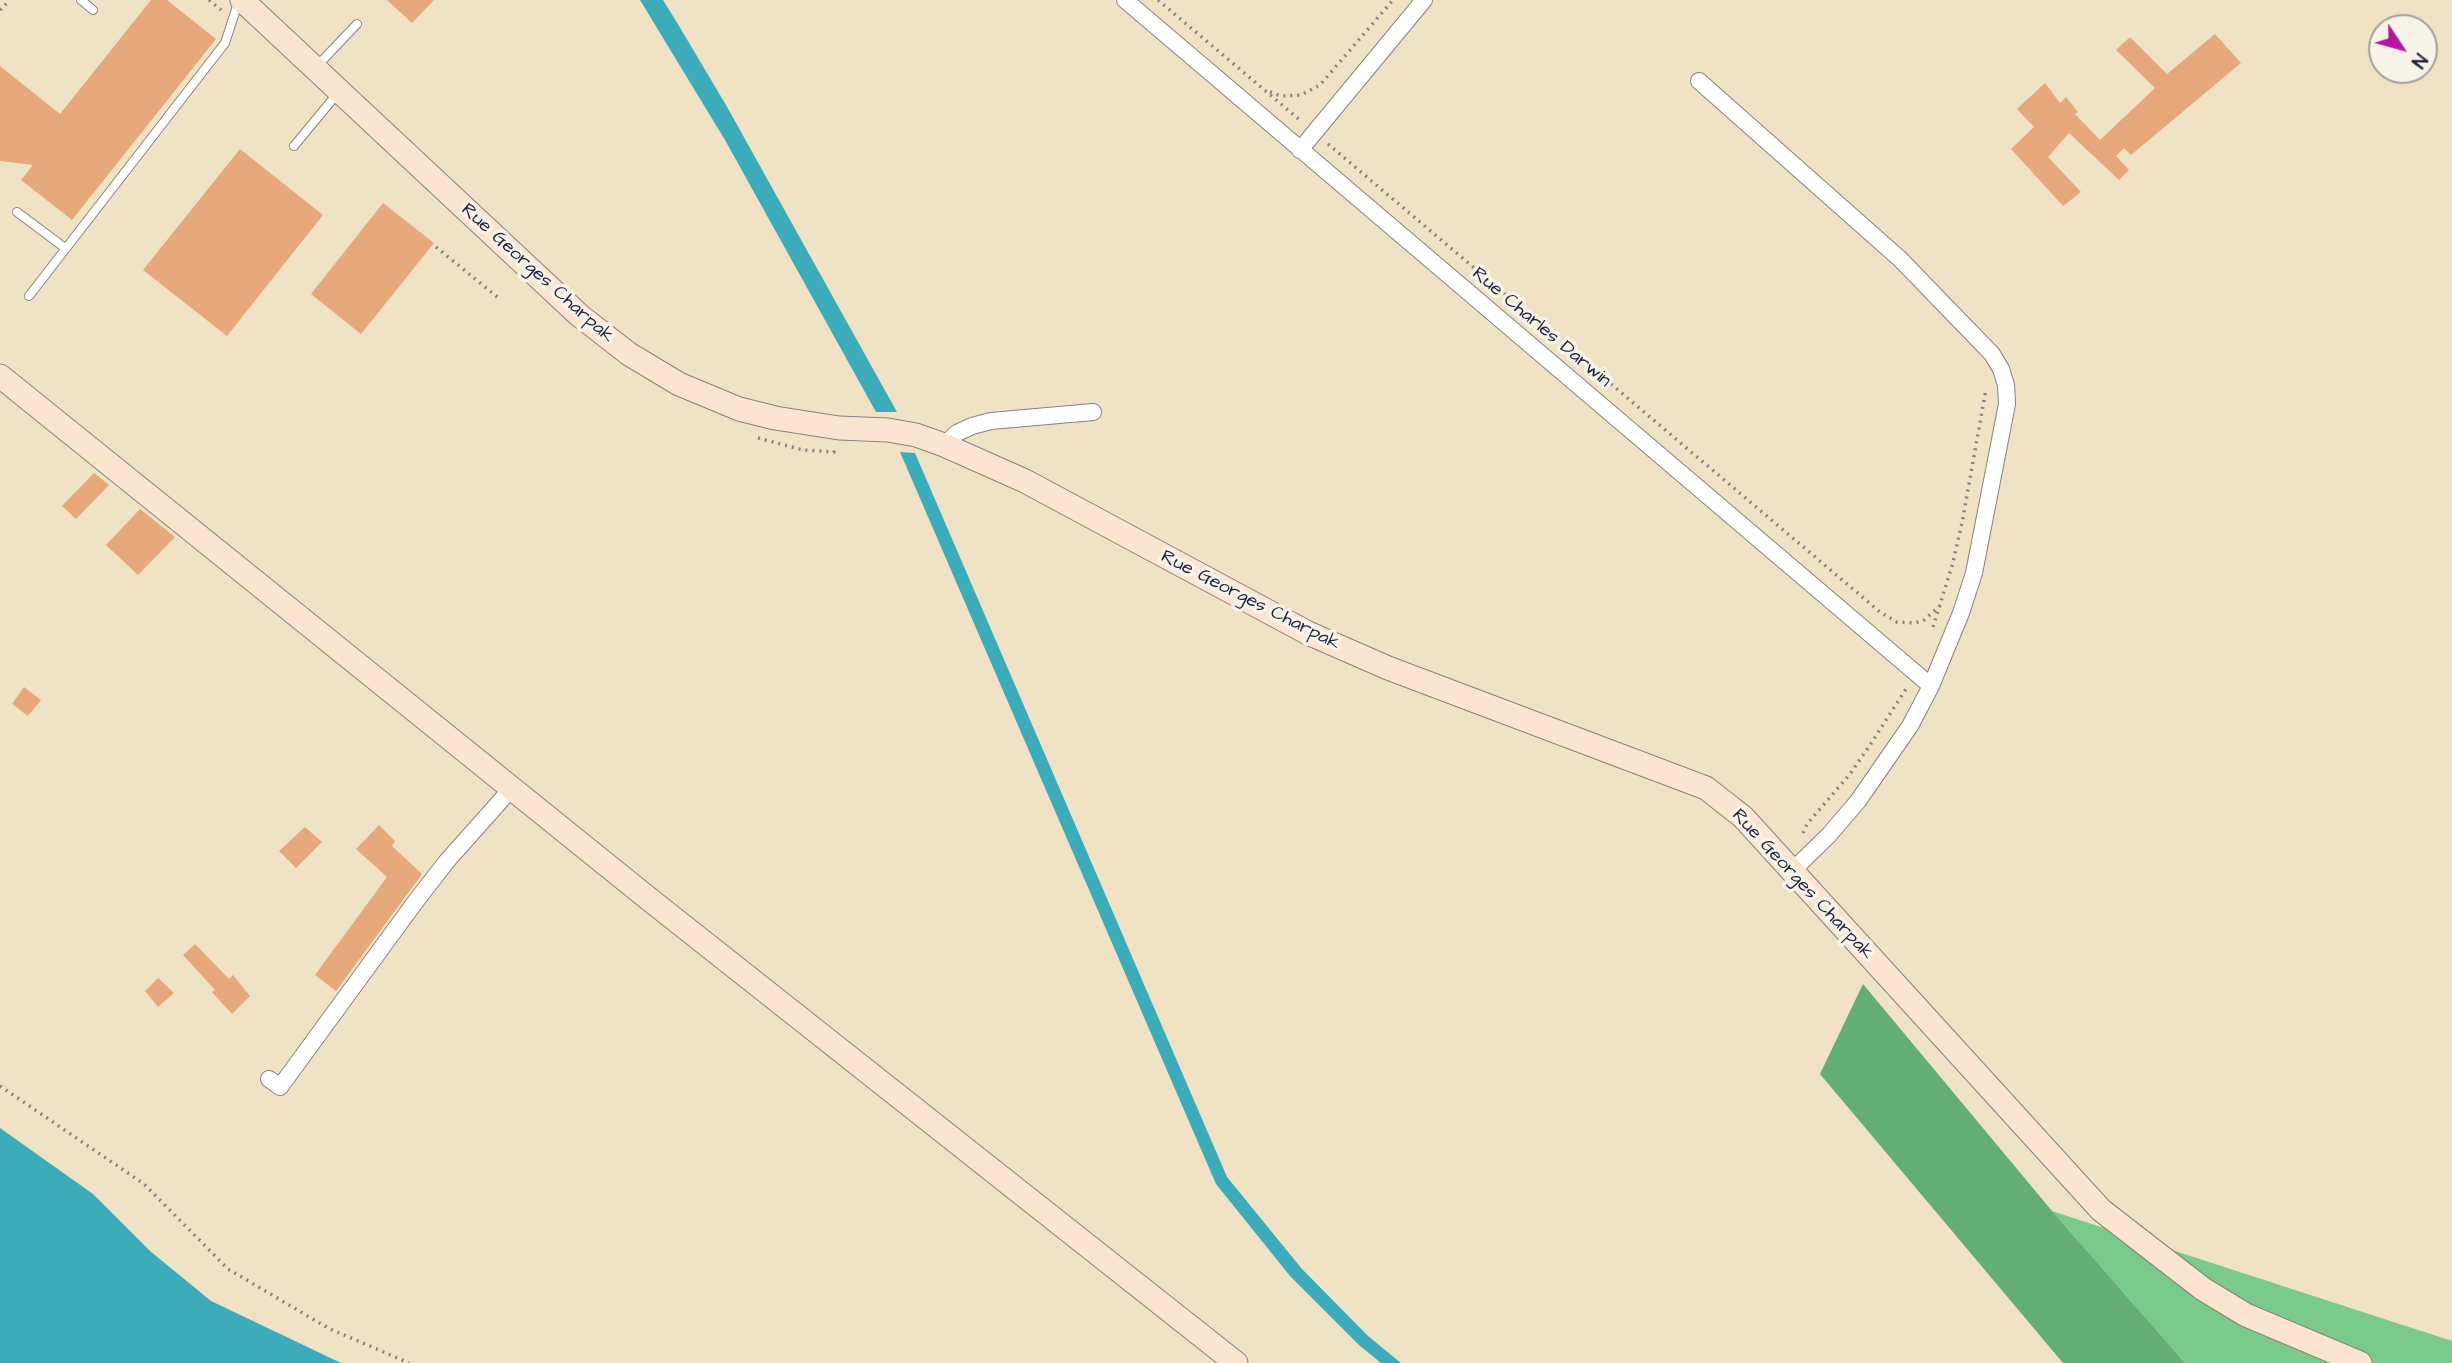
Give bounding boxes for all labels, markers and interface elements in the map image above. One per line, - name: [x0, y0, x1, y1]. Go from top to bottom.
- north arrow: [2368, 14, 2438, 84]
- text: N: [2404, 48, 2433, 73]
- street label: Rue Georges Charpak: [456, 199, 618, 349]
- street label: Rue Charles Darwin: [1467, 263, 1615, 393]
- street label: Rue Georges Charpak: [1157, 546, 1343, 656]
- street label: Rue Georges Charpak: [1726, 805, 1878, 965]

